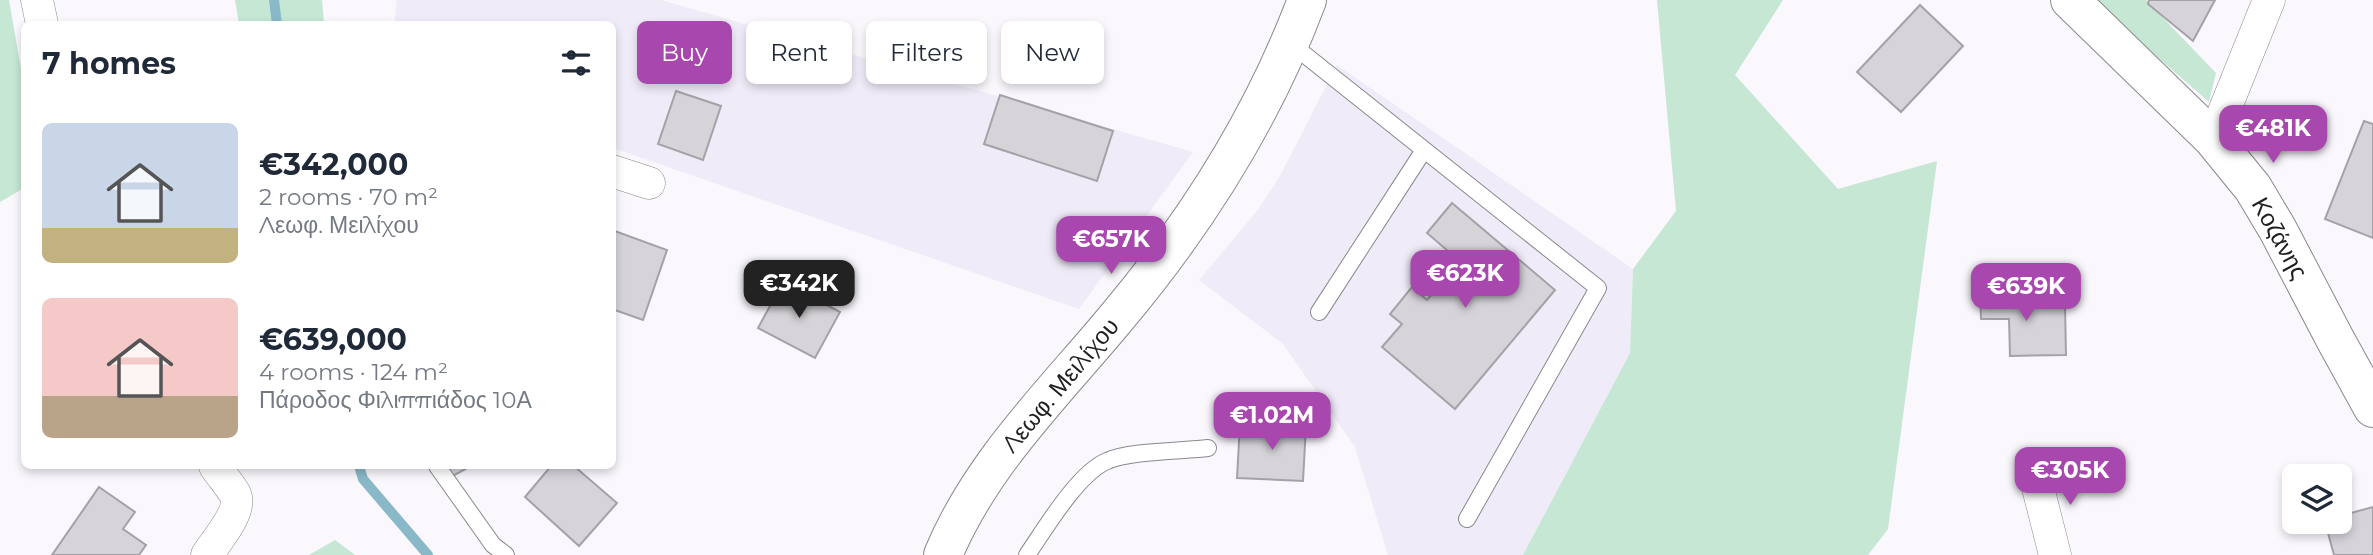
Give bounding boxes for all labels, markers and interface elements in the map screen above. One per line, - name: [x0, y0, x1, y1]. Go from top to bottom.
- chip: Buy: [637, 21, 732, 84]
- chip: Rent: [746, 21, 852, 84]
- chip: Filters: [866, 21, 987, 84]
- chip: New: [1001, 21, 1104, 84]
- icon: filters: [557, 44, 595, 82]
- text: 7 homes: [42, 45, 176, 82]
- pin: €481K: [2224, 106, 2322, 165]
- text: €481K: [2235, 114, 2311, 142]
- text: €342,000: [259, 146, 408, 183]
- icon: home: [98, 151, 182, 235]
- text: 2 rooms · 70 m²: [259, 183, 438, 211]
- street label: Κοζάνης: [2246, 192, 2314, 284]
- text: Λεωφ. Μειλίχου: [259, 211, 419, 239]
- pin: €657K: [1062, 216, 1160, 276]
- text: €657K: [1072, 225, 1150, 253]
- pin: €623K: [1416, 250, 1514, 310]
- text: €623K: [1426, 259, 1504, 287]
- pin: €342K: [750, 260, 848, 320]
- pin: €639K: [1977, 264, 2075, 323]
- text: €342K: [760, 269, 838, 297]
- text: €639K: [1987, 272, 2065, 300]
- street label: Λεωφ. Μειλίχου: [995, 312, 1125, 458]
- text: €639,000: [259, 321, 407, 358]
- icon: home: [98, 326, 182, 410]
- text: 4 rooms · 124 m²: [259, 358, 448, 386]
- text: Πάροδος Φιλιππιάδος 10Α: [259, 386, 532, 414]
- pin: €1.02M: [1215, 392, 1329, 452]
- text: €1.02M: [1230, 401, 1314, 429]
- pin: €305K: [2021, 448, 2119, 507]
- text: €305K: [2031, 456, 2109, 484]
- map controls: [2282, 464, 2352, 534]
- button: layers: [2282, 464, 2352, 534]

